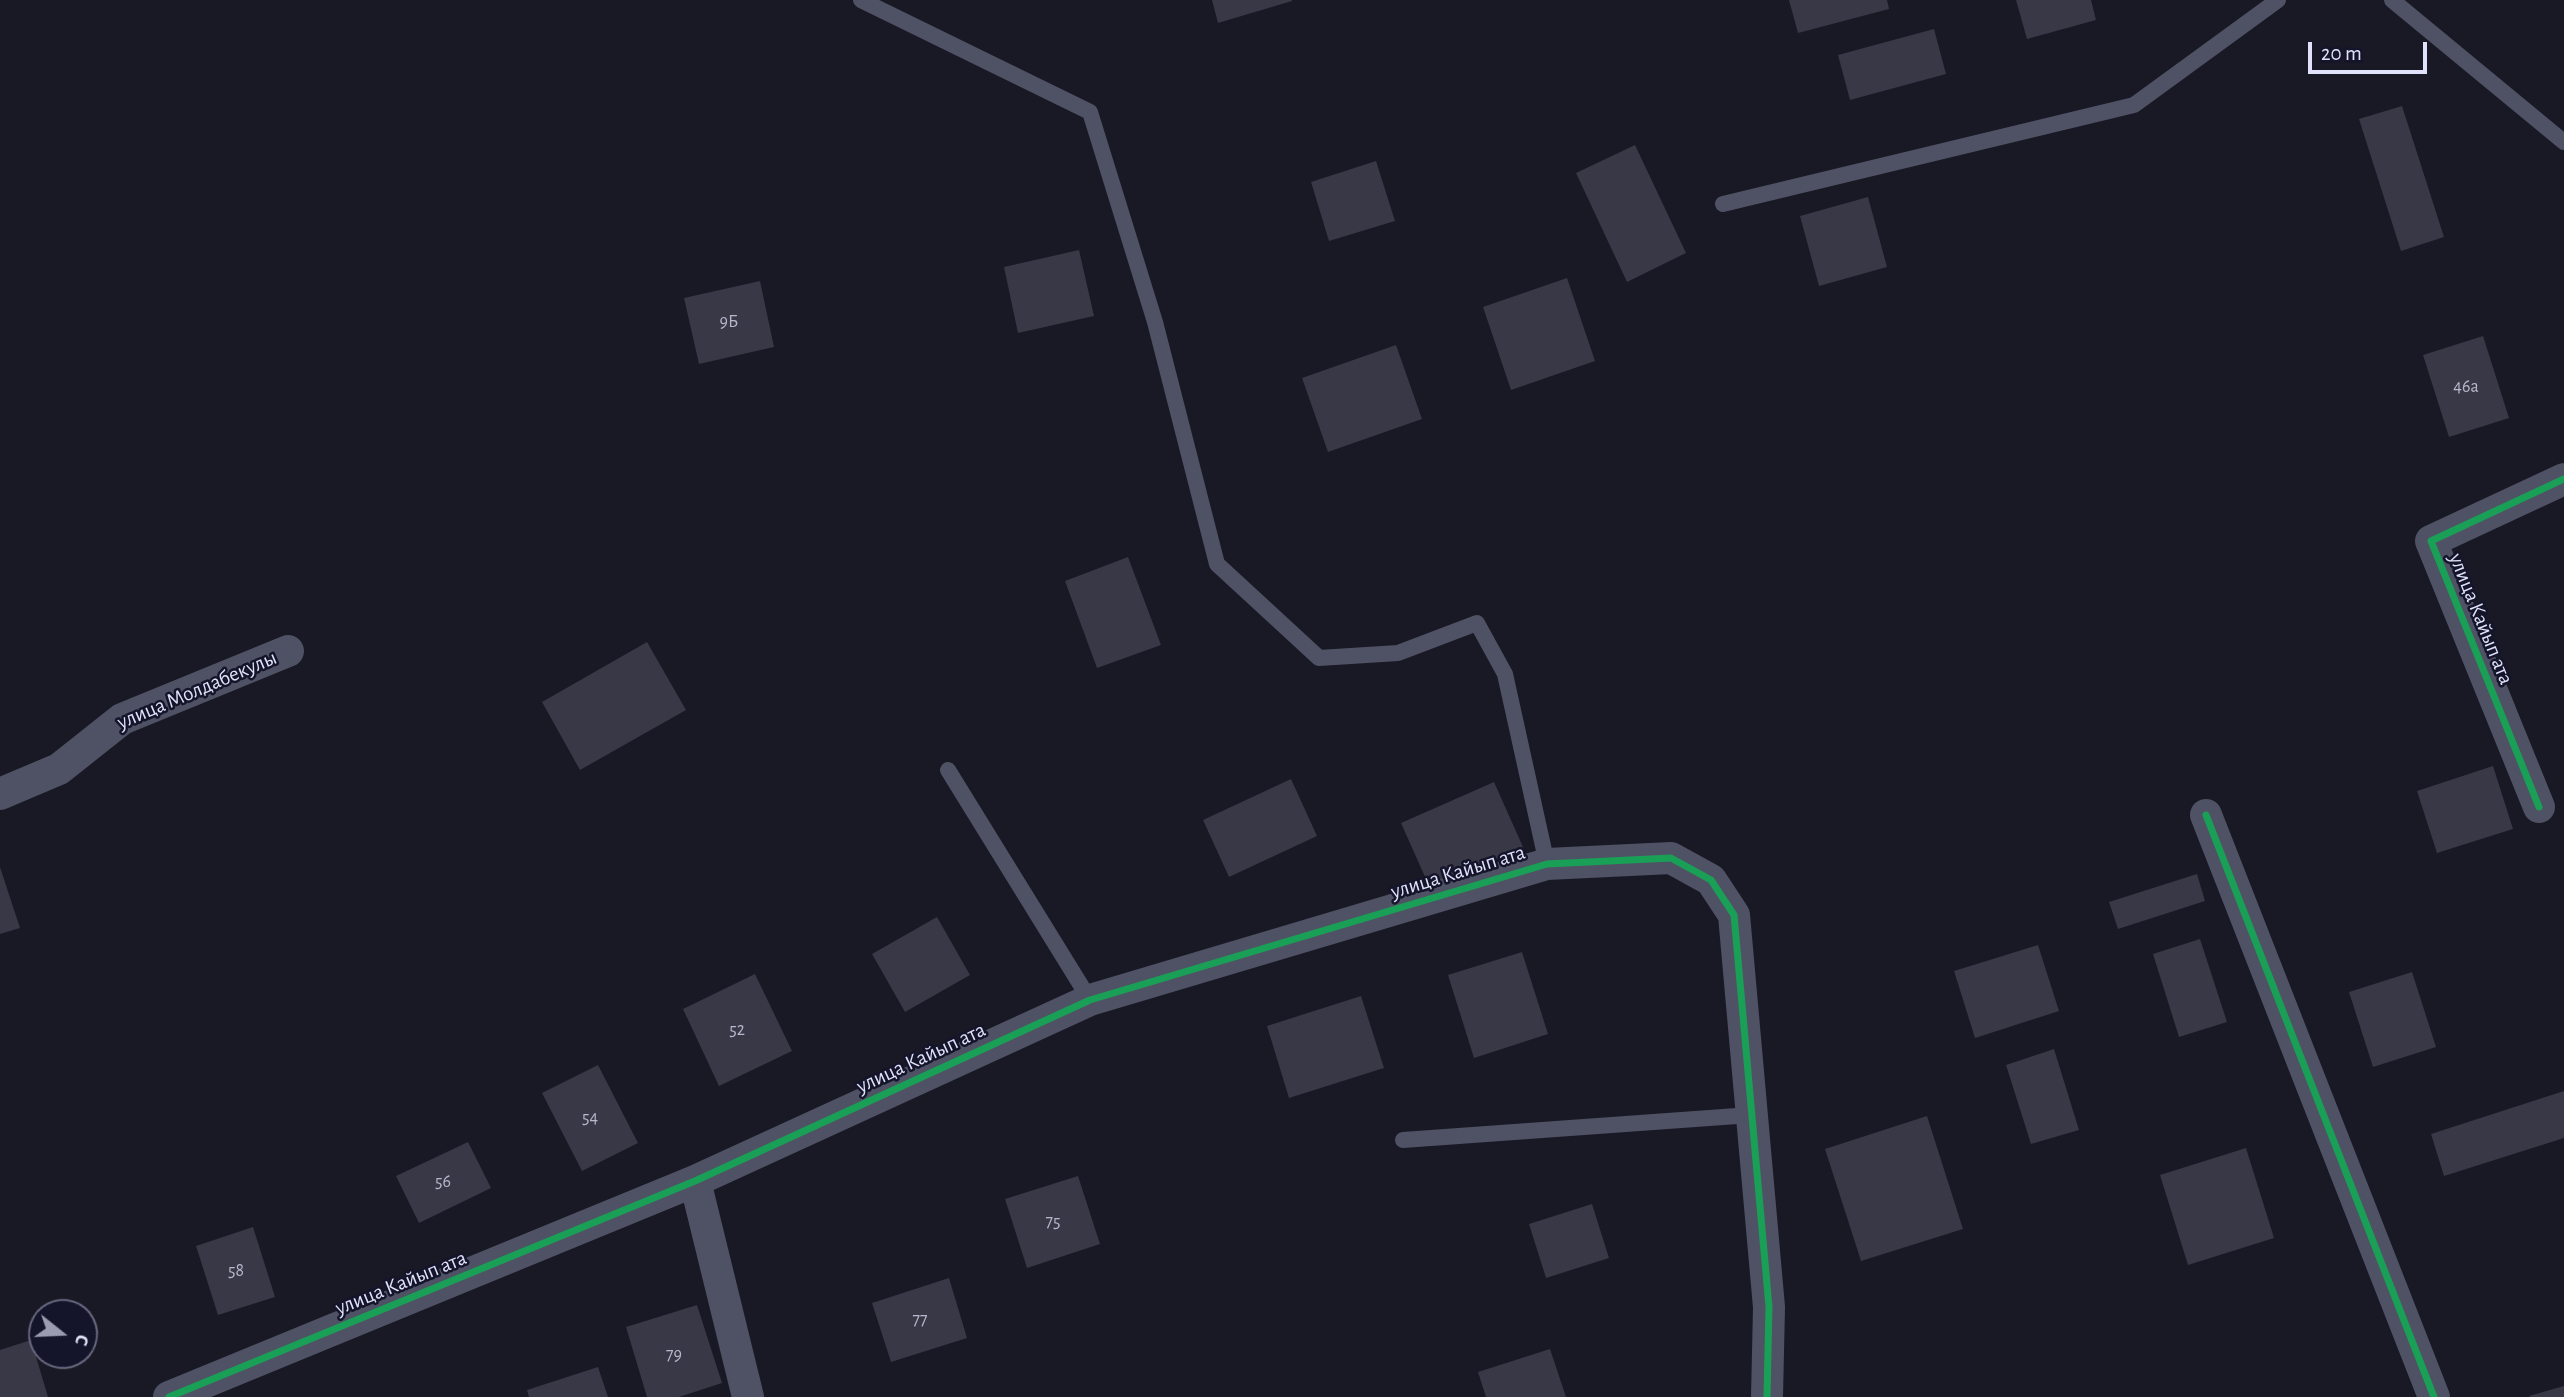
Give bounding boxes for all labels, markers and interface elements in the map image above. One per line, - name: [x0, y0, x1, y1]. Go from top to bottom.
- scale bar: [2312, 28, 2431, 72]
- text: 20 m: [2321, 43, 2362, 64]
- house number: 9Б: [720, 311, 738, 333]
- house number: 46а: [2453, 376, 2479, 398]
- street label: улица Кайып ата: [2443, 550, 2519, 688]
- street label: улица Молдабекулы: [113, 645, 281, 735]
- street label: улица Кайып ата: [1388, 840, 1528, 904]
- street label: улица Кайып ата: [852, 1017, 990, 1099]
- house number: 52: [729, 1019, 745, 1041]
- house number: 54: [582, 1107, 598, 1129]
- house number: 56: [435, 1171, 451, 1193]
- house number: 75: [1045, 1211, 1061, 1233]
- street label: улица Кайып ата: [332, 1245, 470, 1321]
- house number: 58: [228, 1260, 244, 1282]
- north arrow: [28, 1299, 98, 1369]
- house number: 77: [912, 1309, 928, 1331]
- text: С: [71, 1332, 92, 1348]
- house number: 79: [666, 1344, 682, 1366]

